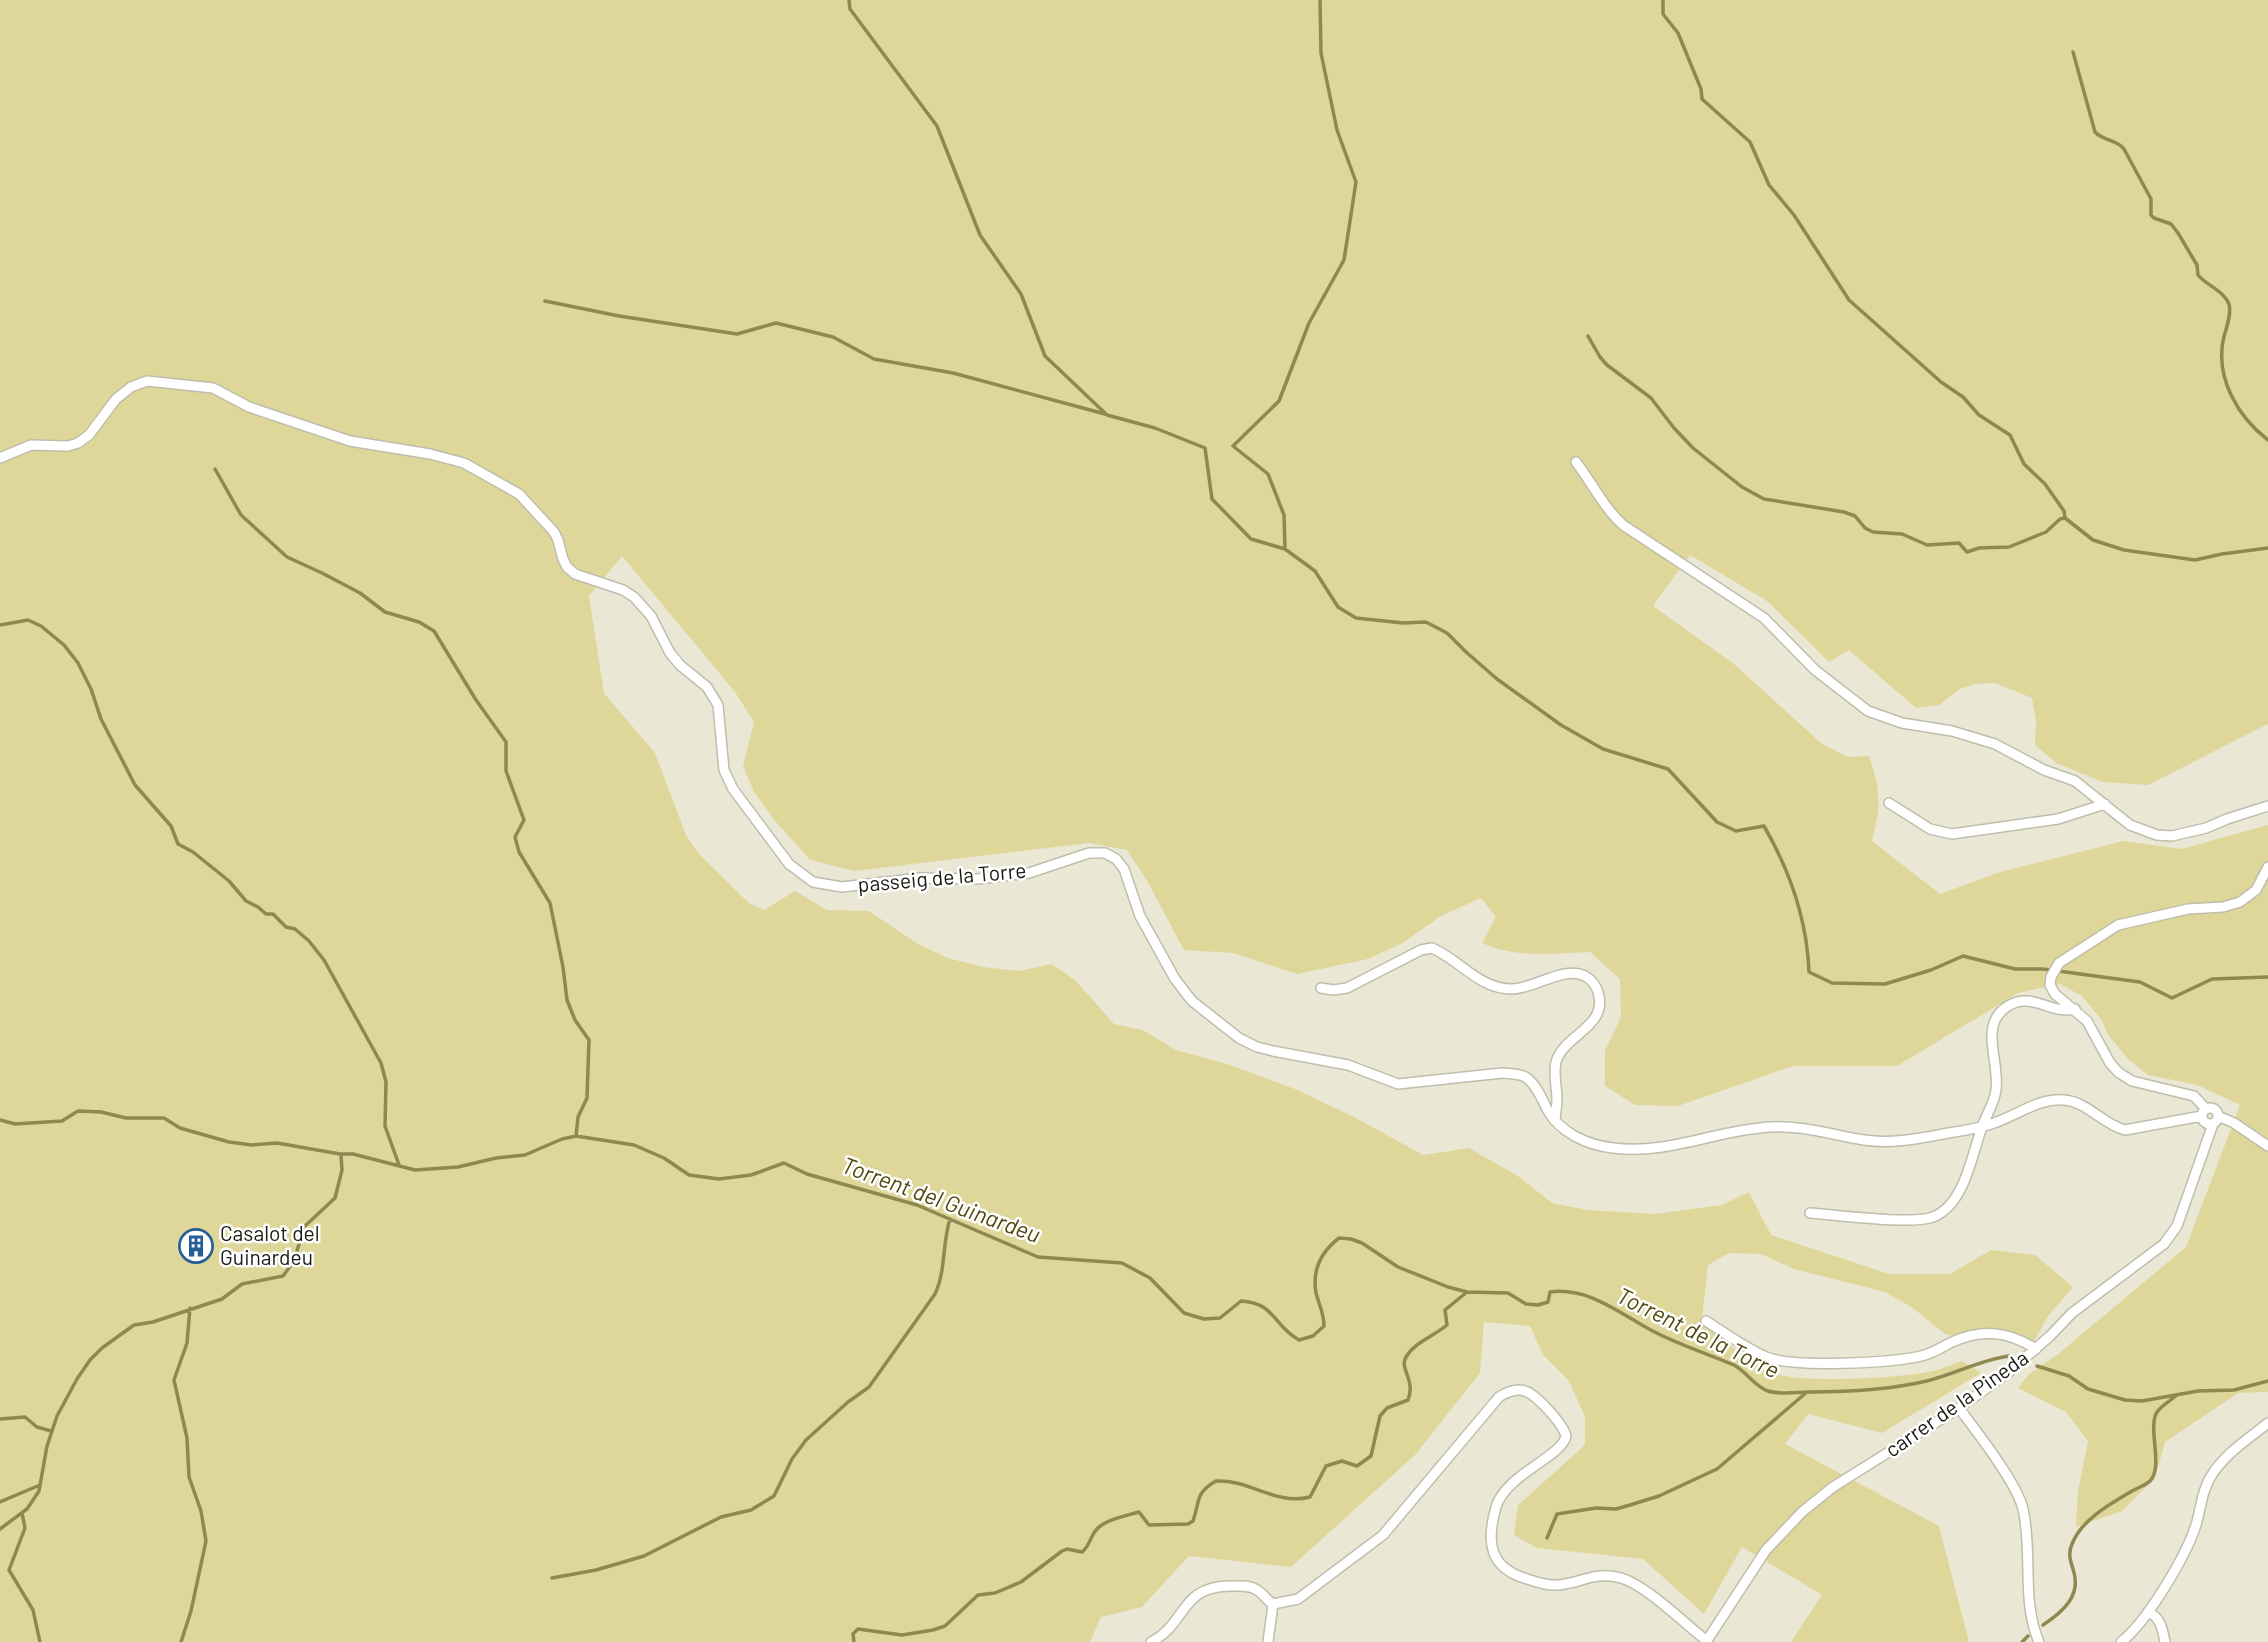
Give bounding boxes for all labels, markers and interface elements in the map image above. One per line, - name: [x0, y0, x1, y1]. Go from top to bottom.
- street label: passeig de la Torre: [857, 857, 1027, 896]
- water label: Torrent del Guinardeu: [838, 1150, 1044, 1248]
- place label: Casalot del Guinardeu: [220, 1220, 320, 1269]
- building icon: Casalot del Guinardeu: [177, 1227, 215, 1265]
- water label: Torrent de la Torre: [1613, 1281, 1784, 1384]
- street label: carrer de la Pineda: [1880, 1344, 2032, 1461]

